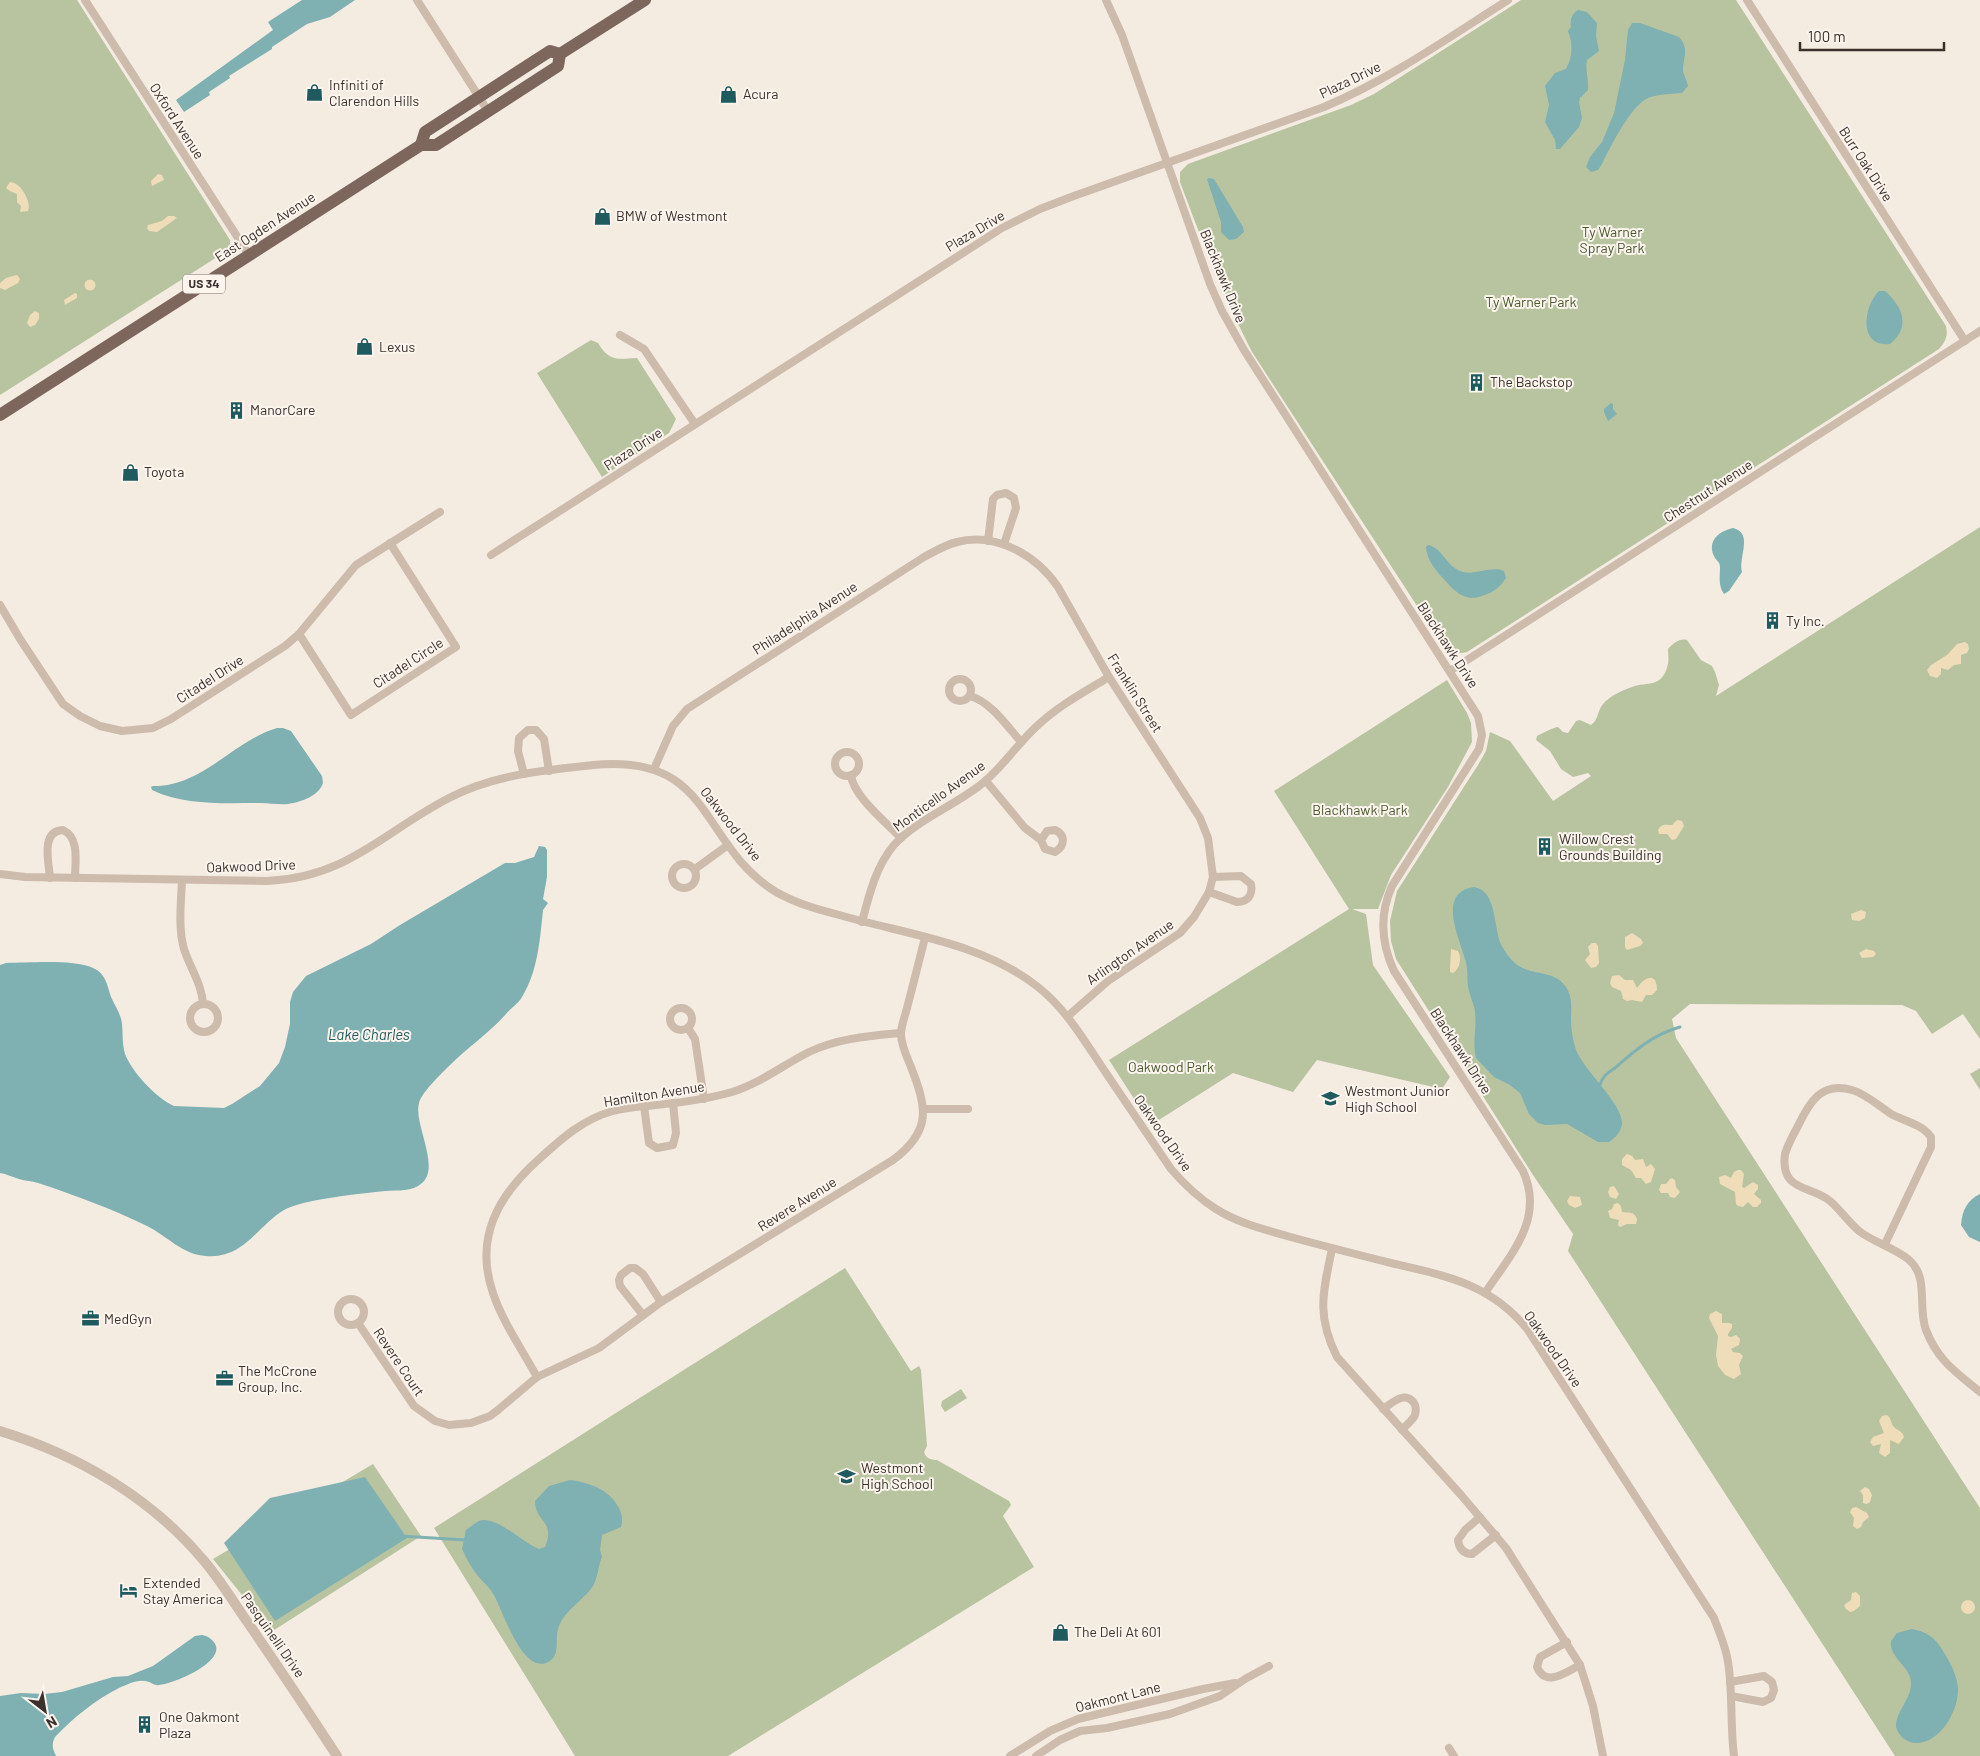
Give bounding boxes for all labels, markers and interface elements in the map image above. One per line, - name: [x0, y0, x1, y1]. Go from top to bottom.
- scale bar: [1800, 20, 1944, 52]
- text: 100 m: [1808, 27, 1846, 45]
- street label: Plaza Drive: [1316, 57, 1383, 102]
- place label: Infiniti of Clarendon Hills: [329, 76, 420, 109]
- street label: Oxford Avenue: [147, 79, 208, 162]
- shop icon: Infiniti of Clarendon Hills: [305, 83, 325, 103]
- shop icon: Acura: [719, 84, 739, 104]
- place label: Acura: [743, 85, 778, 102]
- street label: Burr Oak Drive: [1836, 123, 1897, 204]
- street label: East Ogden Avenue: [211, 188, 318, 265]
- shop icon: BMW of Westmont: [592, 206, 612, 226]
- street label: Plaza Drive: [942, 206, 1007, 255]
- place label: BMW of Westmont: [616, 207, 728, 224]
- park label: Ty Warner Spray Park: [1580, 223, 1644, 256]
- street label: Blackhawk Drive: [1197, 227, 1250, 325]
- road number: US 34: [183, 274, 225, 294]
- park label: Ty Warner Park: [1486, 293, 1576, 310]
- shop icon: Lexus: [355, 337, 375, 357]
- place label: Lexus: [379, 338, 415, 355]
- building icon: The Backstop: [1466, 372, 1486, 392]
- place label: The Backstop: [1490, 373, 1573, 390]
- building icon: ManorCare: [226, 400, 246, 420]
- place label: ManorCare: [250, 401, 315, 418]
- street label: Plaza Drive: [600, 423, 665, 474]
- street label: Chestnut Avenue: [1660, 456, 1755, 526]
- shop icon: Toyota: [120, 462, 140, 482]
- place label: Toyota: [144, 463, 184, 480]
- street label: Philadelphia Avenue: [749, 577, 860, 658]
- street label: Blackhawk Drive: [1414, 599, 1483, 691]
- building icon: Ty Inc.: [1762, 611, 1782, 631]
- place label: Ty Inc.: [1786, 612, 1825, 629]
- street label: Citadel Circle: [369, 634, 446, 692]
- street label: Franklin Street: [1104, 650, 1166, 735]
- street label: Citadel Drive: [173, 651, 246, 707]
- street label: Monticello Avenue: [889, 756, 988, 835]
- street label: Oakwood Drive: [697, 783, 766, 864]
- park label: Blackhawk Park: [1312, 801, 1408, 818]
- place label: Willow Crest Grounds Building: [1559, 830, 1662, 863]
- building icon: Willow Crest Grounds Building: [1535, 837, 1555, 857]
- street label: Oakwood Drive: [206, 855, 296, 876]
- street label: Arlington Avenue: [1083, 915, 1177, 988]
- street label: Blackhawk Drive: [1427, 1005, 1496, 1097]
- water label: Lake Charles: [328, 1025, 410, 1043]
- park label: Oakwood Park: [1128, 1058, 1214, 1075]
- street label: Hamilton Avenue: [602, 1077, 706, 1110]
- place label: Westmont Junior High School: [1345, 1082, 1450, 1115]
- school or university icon: Westmont Junior High School: [1321, 1089, 1341, 1109]
- street label: Oakwood Drive: [1131, 1091, 1196, 1174]
- street label: Revere Avenue: [754, 1173, 839, 1234]
- street label: Oakwood Drive: [1521, 1307, 1586, 1390]
- office icon: MedGyn: [80, 1309, 100, 1329]
- place label: MedGyn: [104, 1310, 152, 1327]
- street label: Revere Court: [370, 1324, 429, 1399]
- place label: The McCrone Group, Inc.: [238, 1362, 317, 1395]
- office icon: The McCrone Group, Inc.: [214, 1369, 234, 1389]
- place label: Westmont High School: [861, 1459, 933, 1492]
- school or university icon: Westmont High School: [837, 1466, 857, 1486]
- place label: Extended Stay America: [143, 1574, 223, 1607]
- hotel icon: Extended Stay America: [119, 1581, 139, 1601]
- street label: Pasquinelli Drive: [238, 1589, 309, 1680]
- shop icon: The Deli At 601: [1050, 1622, 1070, 1642]
- place label: The Deli At 601: [1074, 1623, 1161, 1640]
- street label: Oakmont Lane: [1073, 1678, 1162, 1715]
- north arrow: [20, 1686, 70, 1736]
- place label: One Oakmont Plaza: [159, 1708, 240, 1741]
- text: N: [44, 1713, 60, 1732]
- building icon: One Oakmont Plaza: [135, 1715, 155, 1735]

